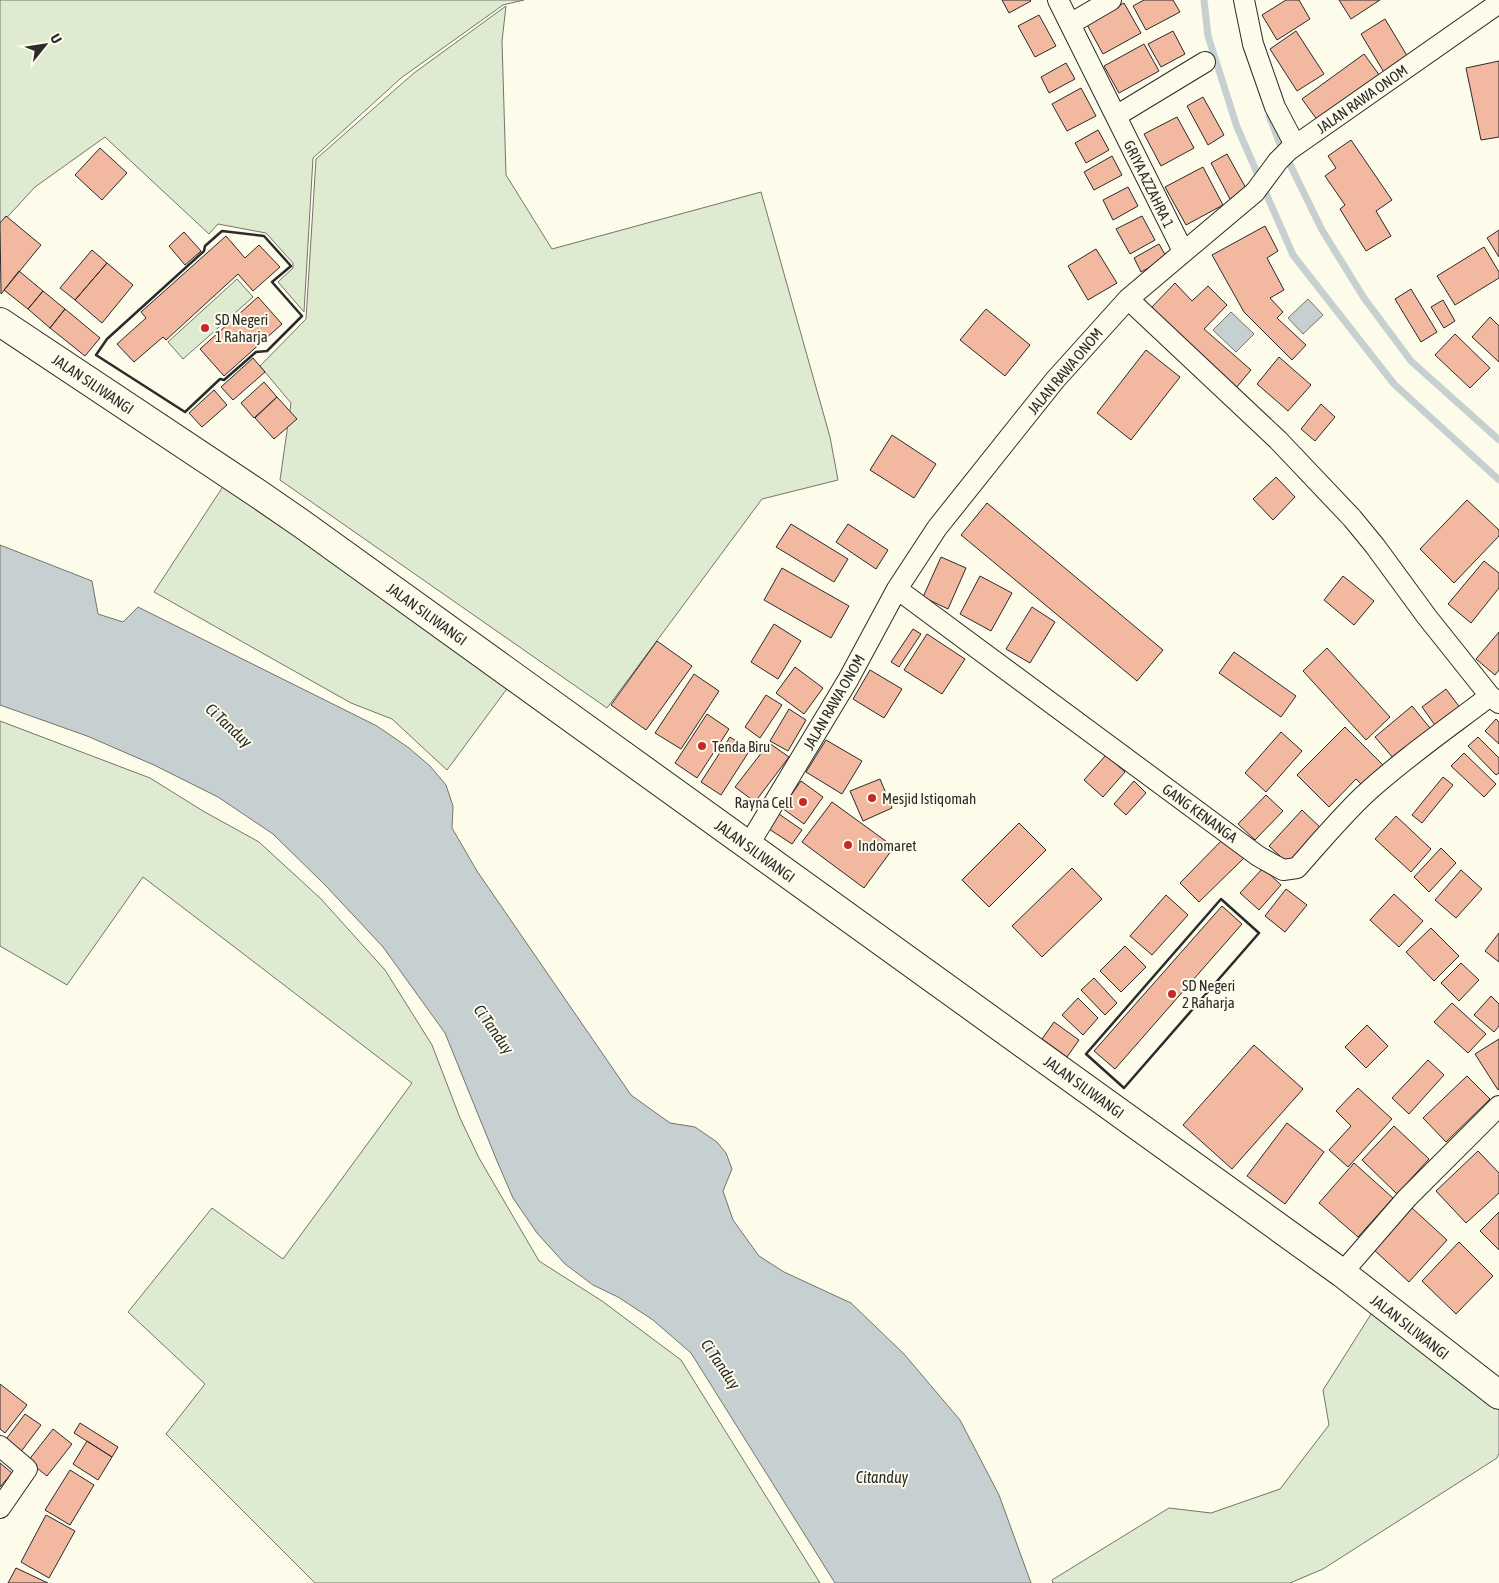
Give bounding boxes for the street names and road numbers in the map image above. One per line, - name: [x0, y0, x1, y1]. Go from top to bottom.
- street label: JALAN RAWA ONOM: [1313, 61, 1411, 137]
- street label: GRIYA AZZAHRA 1: [1120, 137, 1178, 231]
- street label: JALAN RAWA ONOM: [1024, 324, 1106, 418]
- street label: JALAN SILIWANGI: [49, 351, 137, 417]
- street label: JALAN SILIWANGI: [384, 579, 470, 649]
- street label: JALAN RAWA ONOM: [800, 651, 868, 753]
- street label: GANG KENANGA: [1159, 780, 1241, 846]
- street label: JALAN SILIWANGI: [712, 816, 798, 886]
- street label: JALAN SILIWANGI: [1041, 1052, 1127, 1122]
- street label: JALAN SILIWANGI: [1368, 1291, 1452, 1363]

